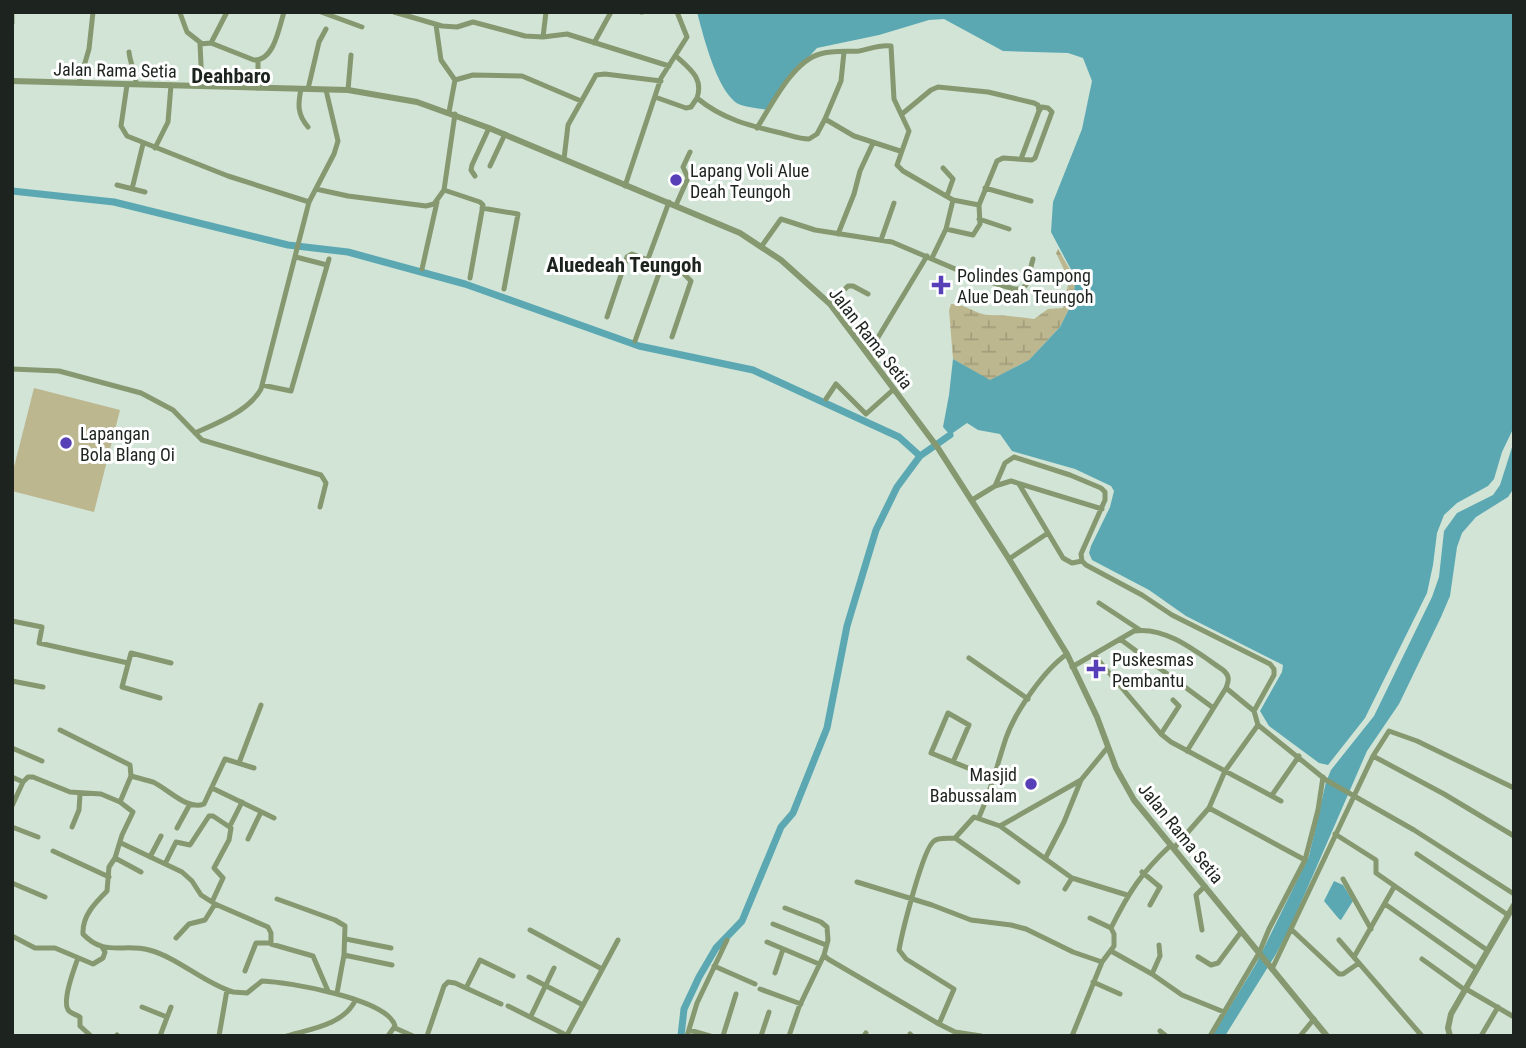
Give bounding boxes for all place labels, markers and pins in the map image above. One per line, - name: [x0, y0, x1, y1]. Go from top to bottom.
- place label: Lapang Voli Alue Deah Teungoh: [690, 160, 809, 202]
- marker: Lapang Voli Alue Deah Teungoh: [668, 172, 684, 188]
- place label: Polindes Gampong Alue Deah Teungoh: [957, 265, 1094, 307]
- marker: Polindes Gampong Alue Deah Teungoh: [931, 275, 951, 295]
- place label: Lapangan Bola Blang Oi: [80, 423, 175, 465]
- marker: Lapangan Bola Blang Oi: [58, 435, 74, 451]
- place label: Puskesmas Pembantu: [1112, 649, 1194, 691]
- marker: Puskesmas Pembantu: [1086, 659, 1106, 679]
- place label: Masjid Babussalam: [930, 764, 1017, 806]
- marker: Masjid Babussalam: [1023, 776, 1039, 792]

